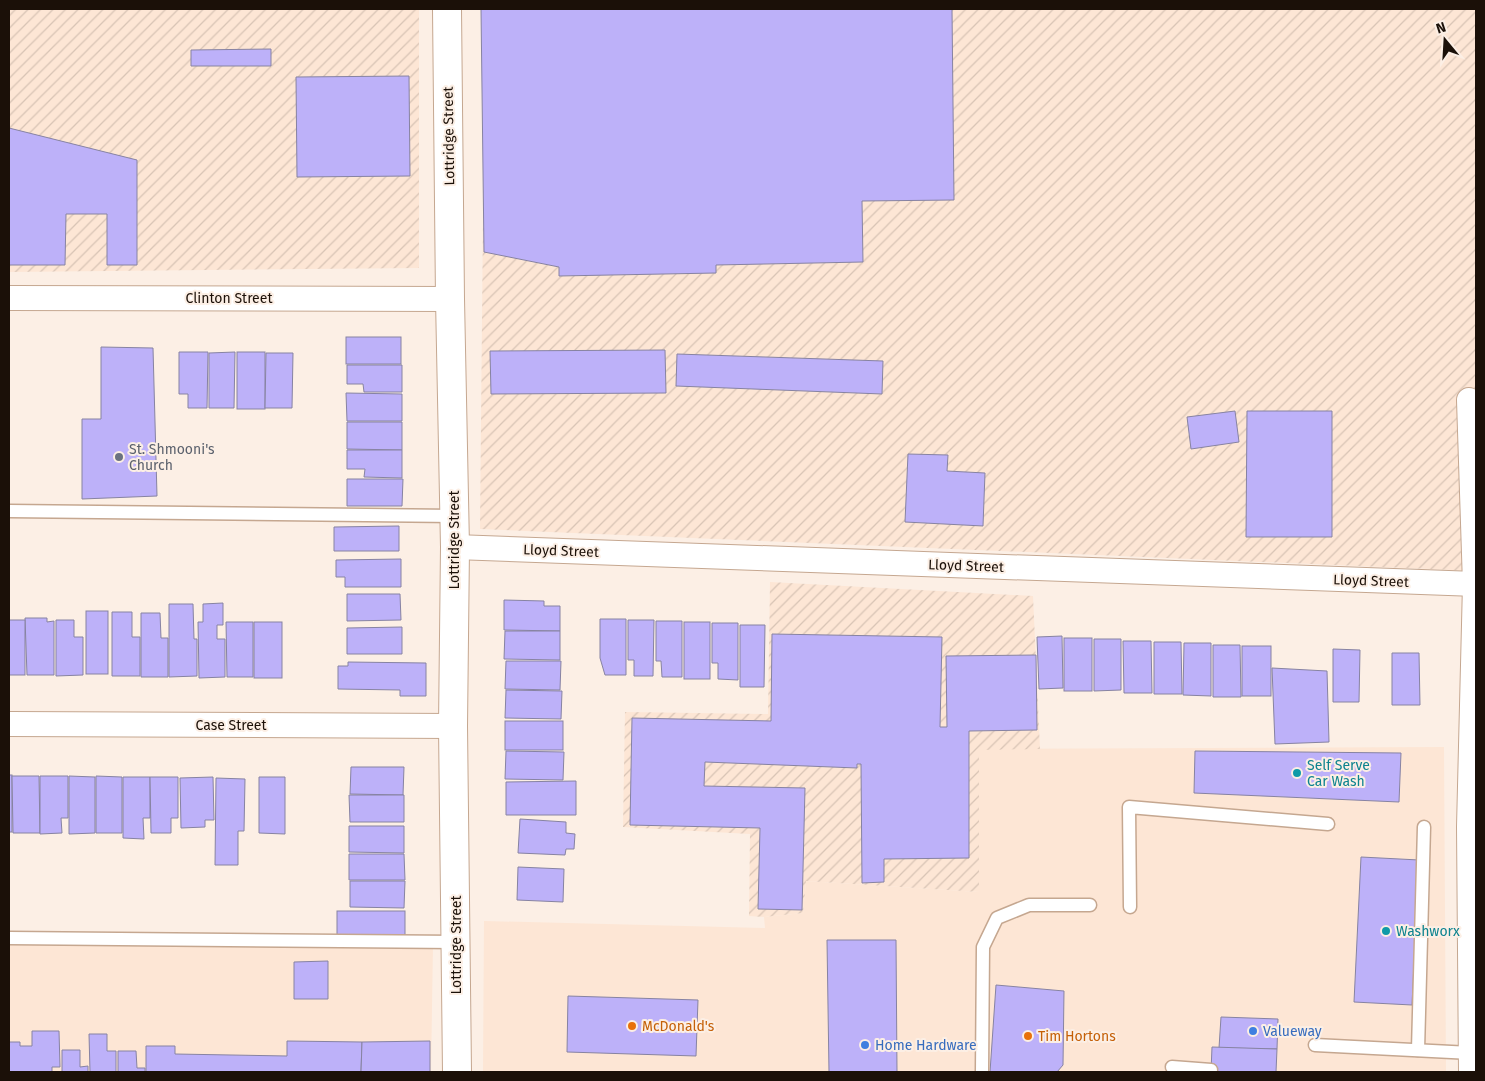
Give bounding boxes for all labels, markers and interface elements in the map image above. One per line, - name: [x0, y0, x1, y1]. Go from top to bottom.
- north arrow: [1420, 15, 1470, 65]
- text: N: [1434, 19, 1448, 38]
- street label: Lottridge Street: [440, 85, 458, 186]
- street label: Clinton Street: [186, 290, 273, 307]
- place label: St. Shmooni's Church: [129, 441, 215, 474]
- marker: St. Shmooni's Church: [113, 451, 125, 463]
- street label: Lottridge Street: [446, 490, 463, 590]
- street label: Lloyd Street: [523, 541, 600, 561]
- street label: Lloyd Street: [928, 556, 1005, 576]
- street label: Lloyd Street: [1333, 571, 1410, 591]
- street label: Case Street: [195, 717, 267, 734]
- place label: Self Serve Car Wash: [1307, 757, 1370, 790]
- marker: Self Serve Car Wash: [1291, 767, 1303, 779]
- street label: Lottridge Street: [448, 895, 465, 995]
- place label: Washworx: [1396, 923, 1460, 940]
- marker: Washworx: [1380, 925, 1392, 937]
- place label: McDonald's: [642, 1018, 715, 1035]
- marker: McDonald's: [626, 1020, 638, 1032]
- place label: Valueway: [1263, 1023, 1322, 1040]
- marker: Valueway: [1247, 1025, 1259, 1037]
- place label: Tim Hortons: [1038, 1028, 1116, 1045]
- marker: Tim Hortons: [1022, 1030, 1034, 1042]
- place label: Home Hardware: [875, 1037, 977, 1054]
- marker: Home Hardware: [859, 1039, 871, 1051]

